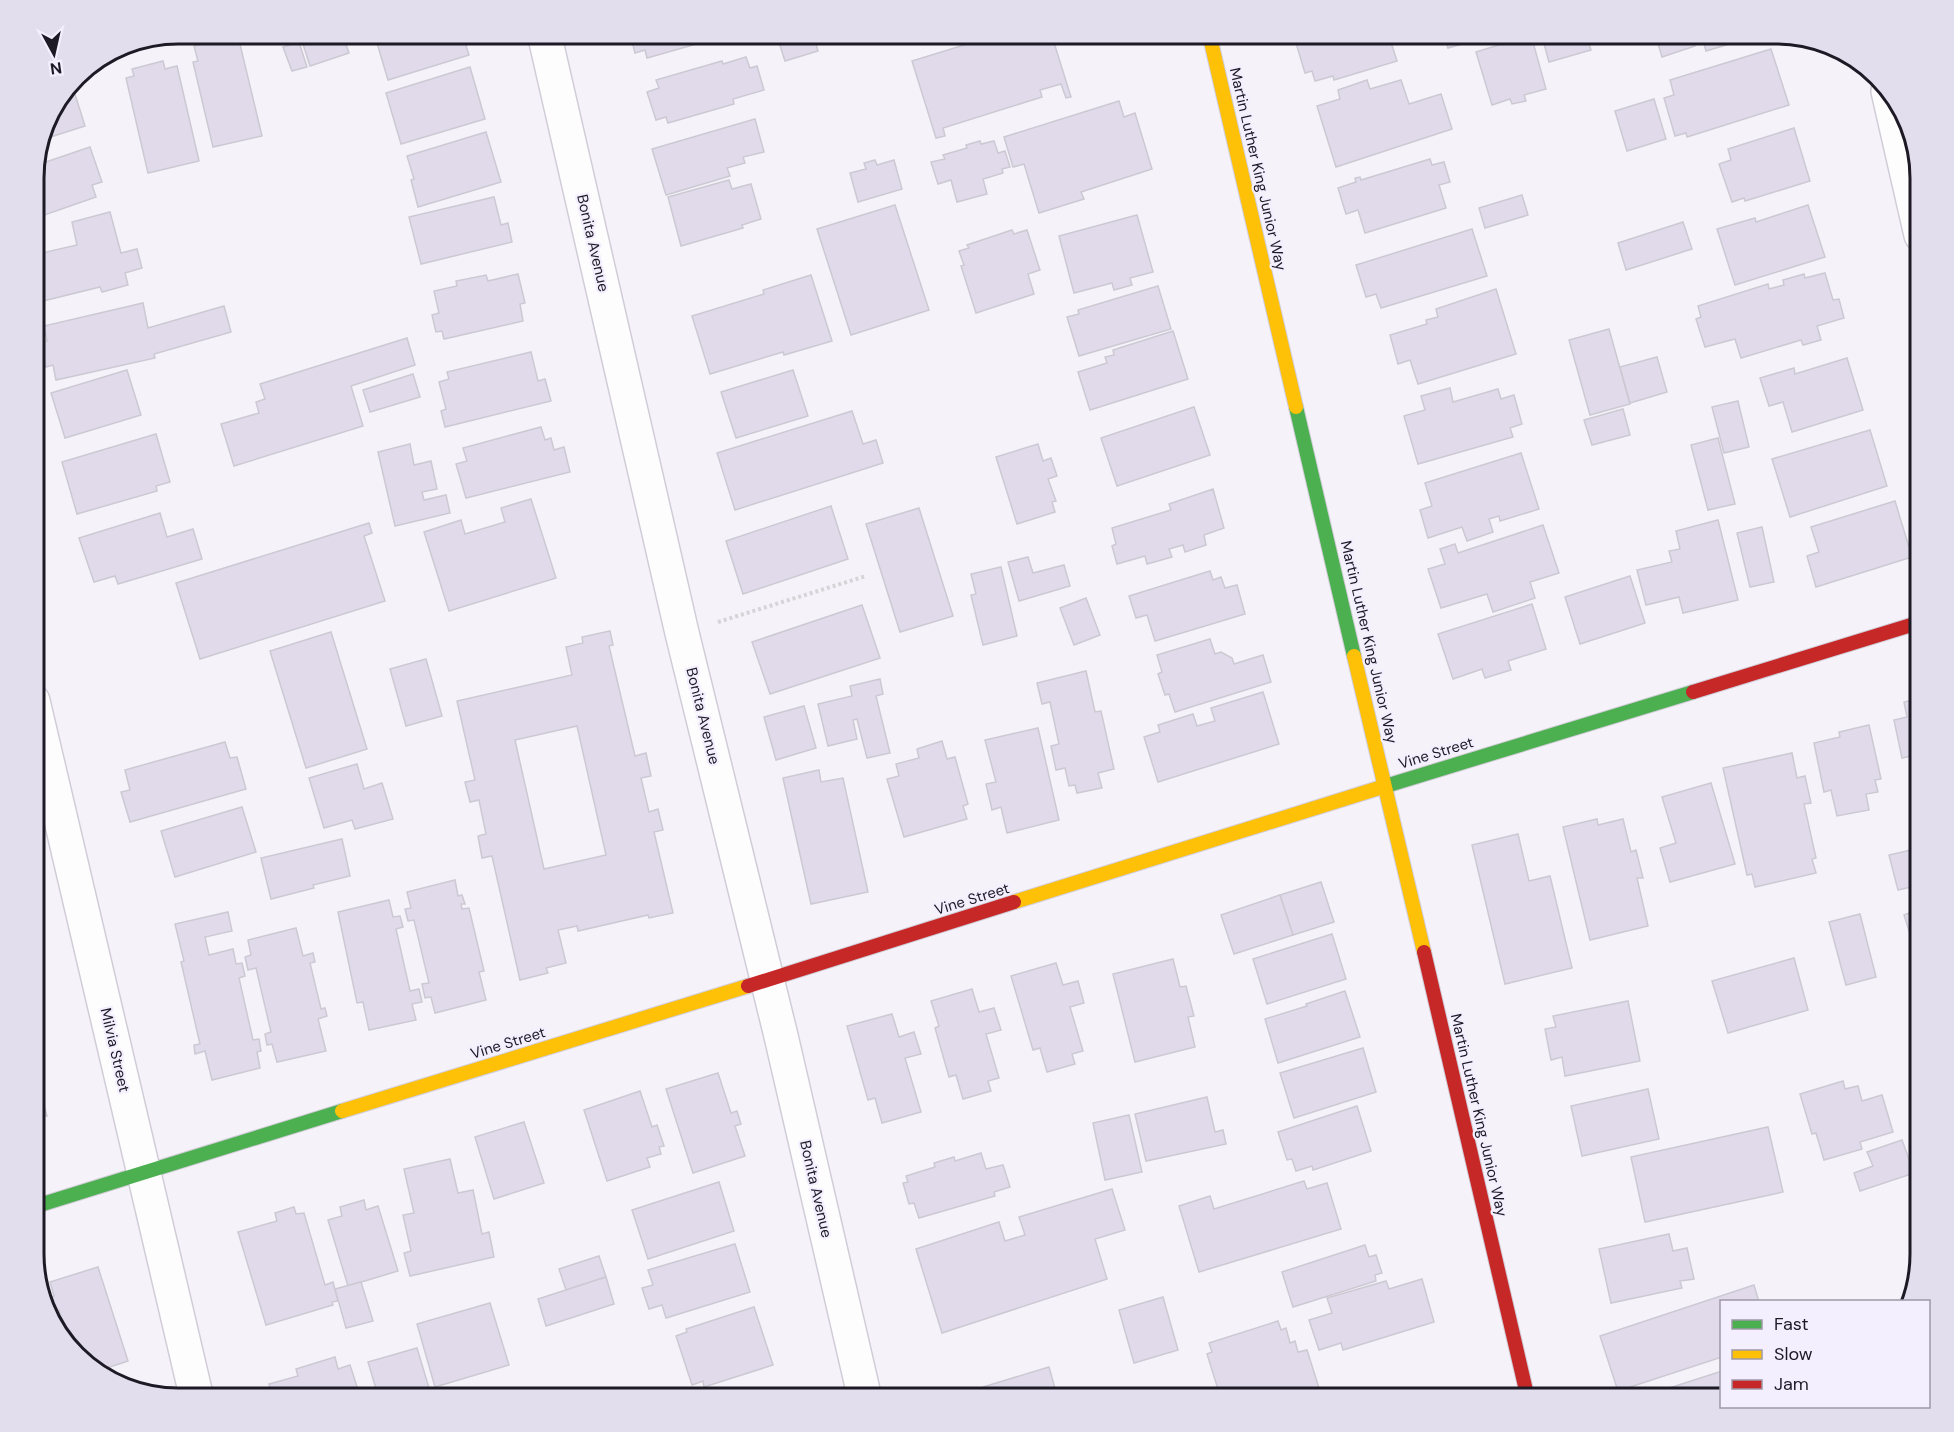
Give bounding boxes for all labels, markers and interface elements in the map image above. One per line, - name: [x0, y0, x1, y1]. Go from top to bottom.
- north arrow: [24, 24, 84, 84]
- text: N: [49, 57, 63, 80]
- street label: Martin Luther King Junior Way: [1225, 66, 1291, 273]
- street label: Bonita Avenue: [572, 192, 614, 294]
- street label: Martin Luther King Junior Way: [1336, 539, 1402, 746]
- street label: Bonita Avenue: [681, 665, 725, 767]
- street label: Vine Street: [1396, 732, 1476, 774]
- street label: Vine Street: [932, 878, 1012, 920]
- street label: Milvia Street: [96, 1006, 134, 1094]
- street label: Martin Luther King Junior Way: [1446, 1012, 1512, 1219]
- street label: Vine Street: [468, 1022, 548, 1064]
- street label: Bonita Avenue: [795, 1138, 837, 1240]
- legend: [1720, 1300, 1930, 1408]
- text: Fast: [1774, 1312, 1809, 1336]
- text: Slow: [1774, 1342, 1813, 1366]
- text: Jam: [1774, 1372, 1809, 1396]

